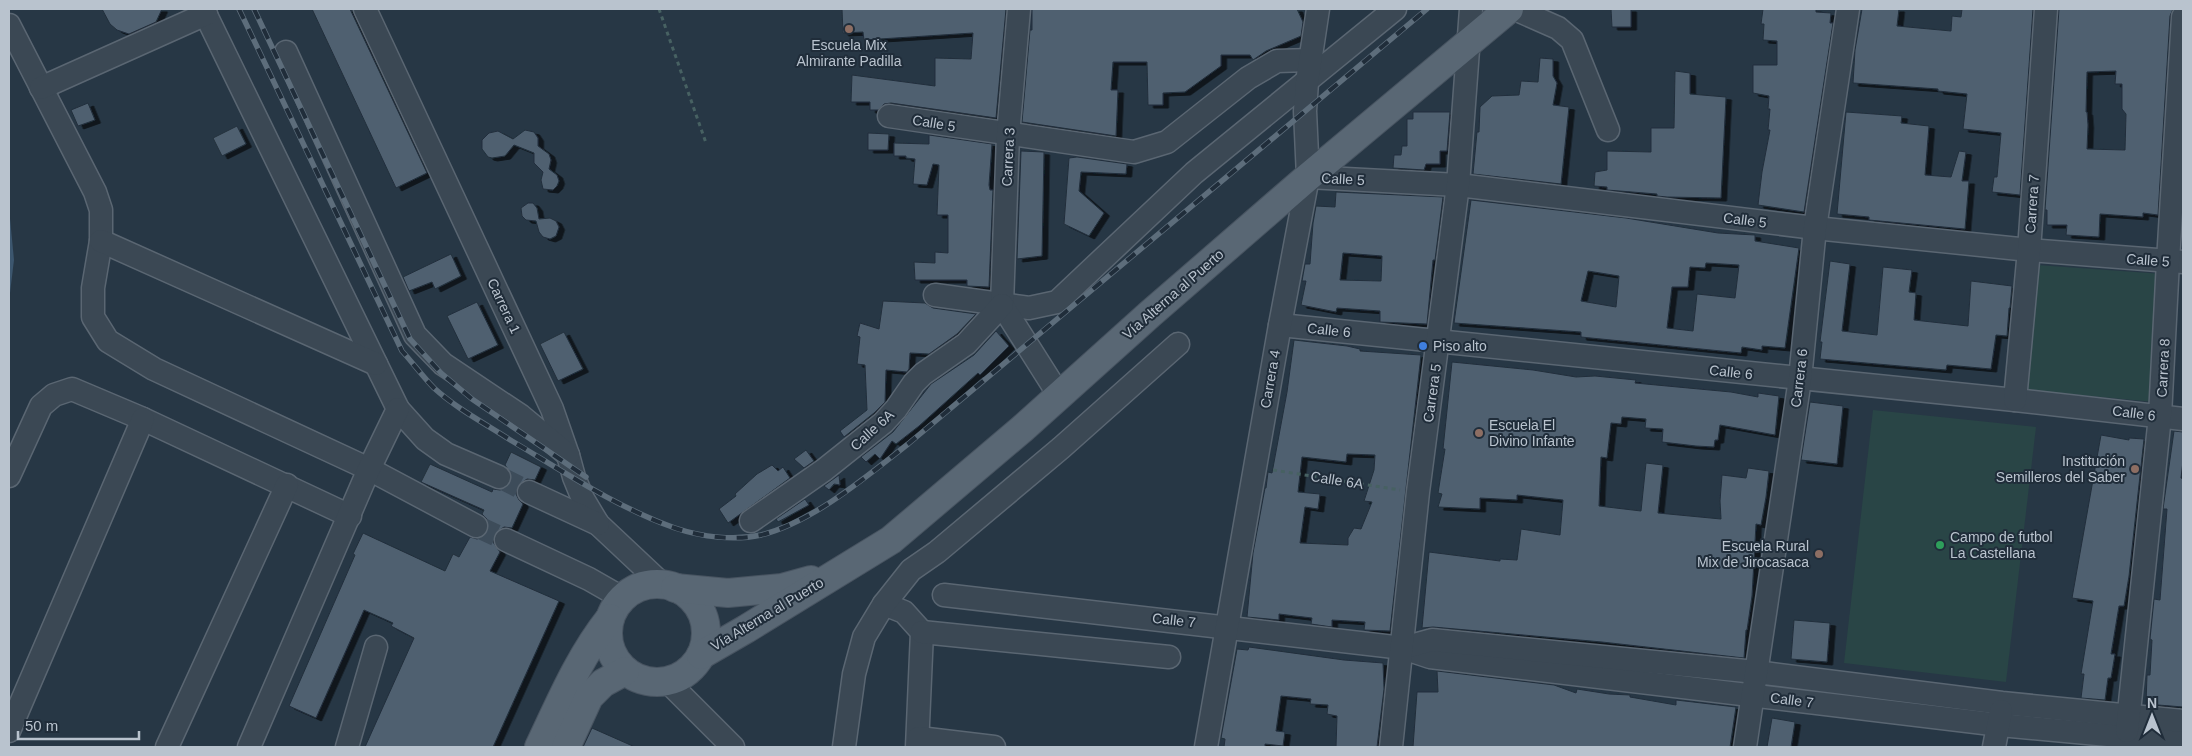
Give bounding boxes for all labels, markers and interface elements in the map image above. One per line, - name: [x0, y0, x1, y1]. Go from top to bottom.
- marker: Escuela Mix Almirante Padilla: [843, 23, 855, 35]
- place label: Escuela Mix Almirante Padilla: [796, 37, 902, 69]
- street label: Calle 5: [911, 112, 957, 134]
- street label: Carrera 3: [998, 127, 1018, 187]
- street label: Calle 5: [1321, 170, 1365, 188]
- street label: Carrera 7: [2022, 174, 2042, 234]
- street label: Calle 5: [1722, 209, 1768, 231]
- street label: Vía Alterna al Puerto: [1119, 246, 1227, 342]
- street label: Calle 5: [2126, 250, 2171, 270]
- street label: Carrera 1: [484, 276, 524, 336]
- street label: Calle 6: [1306, 320, 1352, 340]
- place label: Piso alto: [1433, 338, 1487, 354]
- street label: Carrera 8: [2153, 338, 2173, 398]
- marker: Piso alto: [1417, 340, 1429, 352]
- street label: Carrera 6: [1787, 347, 1811, 408]
- street label: Carrera 4: [1257, 348, 1283, 410]
- street label: Carrera 5: [1420, 362, 1444, 423]
- street label: Calle 6: [1708, 362, 1754, 382]
- street label: Calle 6: [2111, 402, 2157, 424]
- street label: Calle 6A: [847, 406, 898, 454]
- place label: Escuela El Divino Infante: [1489, 417, 1575, 449]
- marker: Escuela El Divino Infante: [1473, 427, 1485, 439]
- place label: Institución Semilleros del Saber: [1996, 453, 2125, 485]
- marker: Institución Semilleros del Saber: [2129, 463, 2141, 475]
- street label: Calle 6A: [1310, 468, 1365, 492]
- place label: Campo de futbol La Castellana: [1950, 529, 2053, 561]
- place label: Escuela Rural Mix de Jirocasaca: [1697, 538, 1809, 570]
- marker: Campo de futbol La Castellana: [1934, 539, 1946, 551]
- marker: Escuela Rural Mix de Jirocasaca: [1813, 548, 1825, 560]
- street label: Vía Alterna al Puerto: [708, 574, 826, 654]
- street label: Calle 7: [1151, 610, 1197, 630]
- street label: Calle 7: [1769, 689, 1815, 711]
- north arrow: [2127, 691, 2177, 741]
- text: N: [2147, 695, 2157, 711]
- scale bar: [18, 708, 139, 740]
- text: 50 m: [25, 717, 58, 734]

